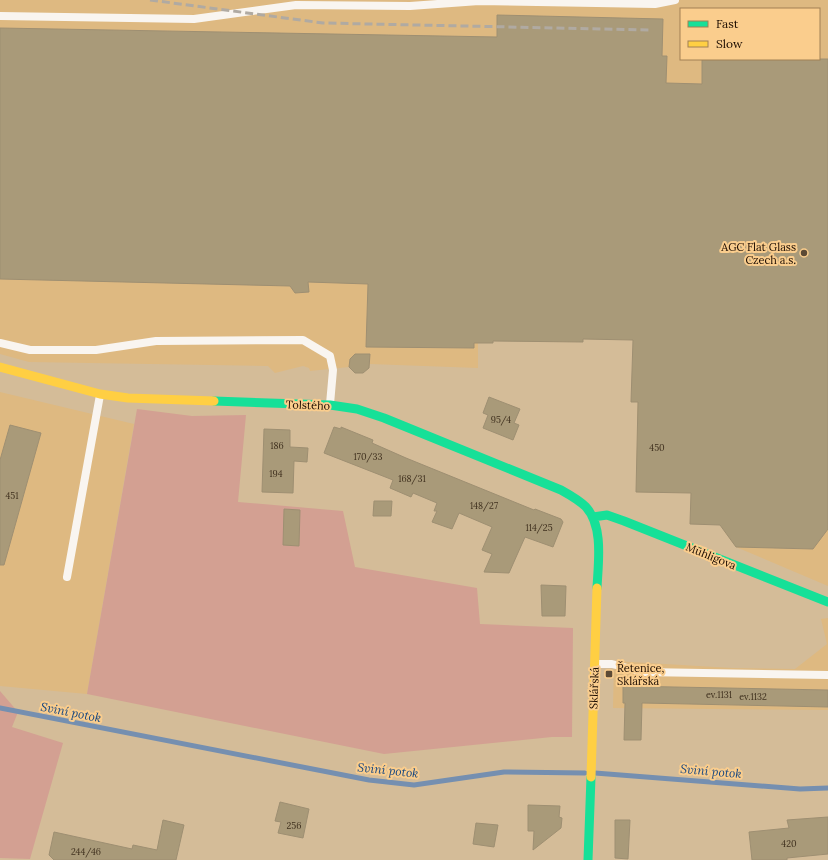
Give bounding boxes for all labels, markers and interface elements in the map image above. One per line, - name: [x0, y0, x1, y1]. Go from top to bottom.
- legend: [680, 8, 820, 60]
- text: Fast: [716, 16, 739, 31]
- text: Slow: [716, 36, 743, 51]
- place label: AGC Flat Glass Czech a.s.: [720, 240, 796, 267]
- marker: AGC Flat Glass Czech a.s.: [799, 248, 809, 258]
- street label: Tolstého: [286, 397, 330, 413]
- house number: 95/4: [491, 414, 511, 426]
- house number: 186: [270, 440, 284, 451]
- house number: 450: [649, 442, 665, 453]
- house number: 170/33: [354, 451, 382, 463]
- house number: 194: [269, 468, 283, 479]
- house number: 168/31: [398, 473, 426, 485]
- house number: 451: [5, 490, 19, 501]
- house number: 148/27: [470, 500, 498, 512]
- house number: 114/25: [525, 522, 553, 534]
- street label: Mühligova: [684, 540, 738, 573]
- place label: Řetenice, Sklářská: [617, 661, 664, 688]
- street label: Sklářská: [586, 666, 602, 709]
- marker: Řetenice, Sklářská: [604, 669, 614, 679]
- house number: ev.1131: [706, 689, 732, 700]
- house number: ev.1132: [739, 691, 767, 702]
- water label: Sviní potok: [39, 699, 103, 725]
- water label: Sviní potok: [357, 759, 419, 781]
- water label: Sviní potok: [680, 761, 742, 781]
- house number: 256: [287, 820, 301, 831]
- house number: 420: [781, 838, 797, 849]
- house number: 244/46: [71, 846, 101, 858]

